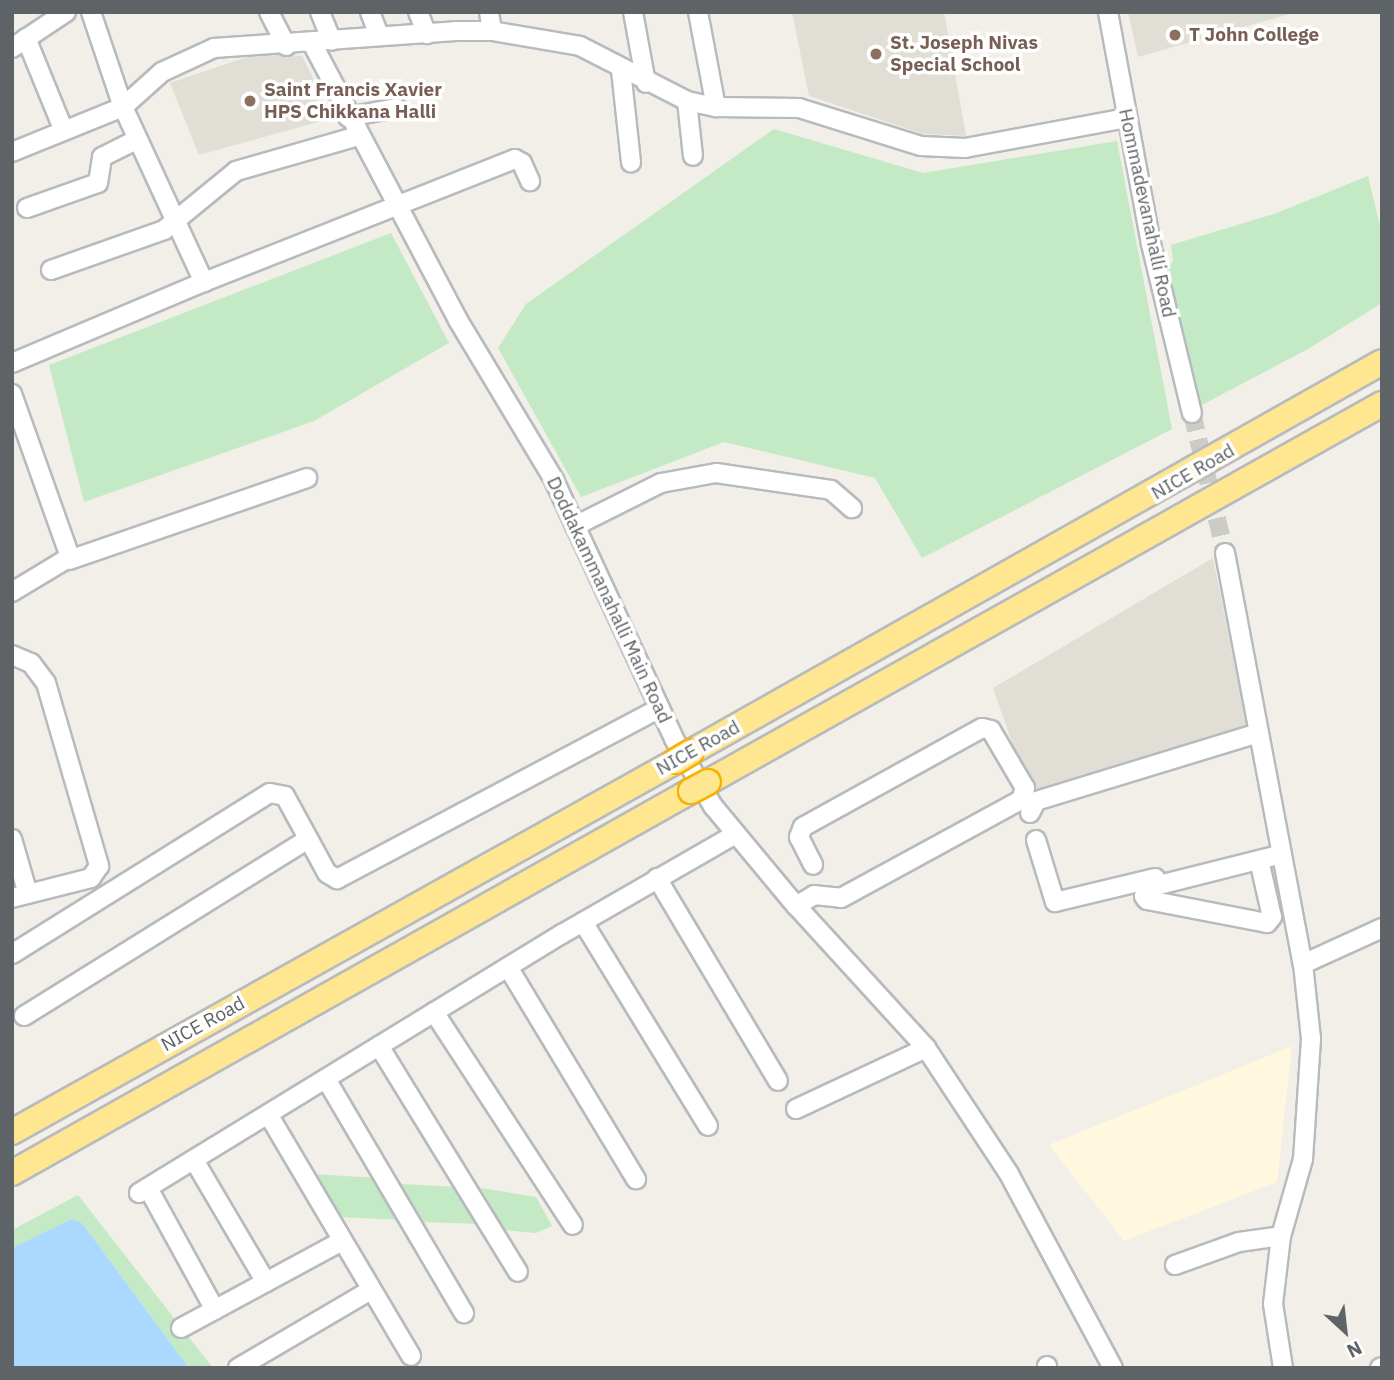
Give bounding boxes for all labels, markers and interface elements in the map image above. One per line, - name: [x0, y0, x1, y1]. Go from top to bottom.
- place label: T John College: [1189, 24, 1319, 46]
- marker: T John College: [1167, 27, 1183, 43]
- place label: St. Joseph Nivas Special School: [890, 32, 1038, 76]
- marker: St. Joseph Nivas Special School: [868, 46, 884, 62]
- place label: Saint Francis Xavier HPS Chikkana Halli: [264, 79, 442, 123]
- marker: Saint Francis Xavier HPS Chikkana Halli: [242, 93, 258, 109]
- street label: Hommadevanahalli Road: [1114, 106, 1180, 320]
- street label: NICE Road: [1147, 439, 1239, 505]
- street label: Doddakammanahalli Main Road: [542, 473, 676, 727]
- street label: NICE Road: [652, 716, 744, 780]
- street label: NICE Road: [157, 992, 249, 1056]
- north arrow: [1310, 1296, 1380, 1366]
- text: N: [1343, 1336, 1366, 1364]

